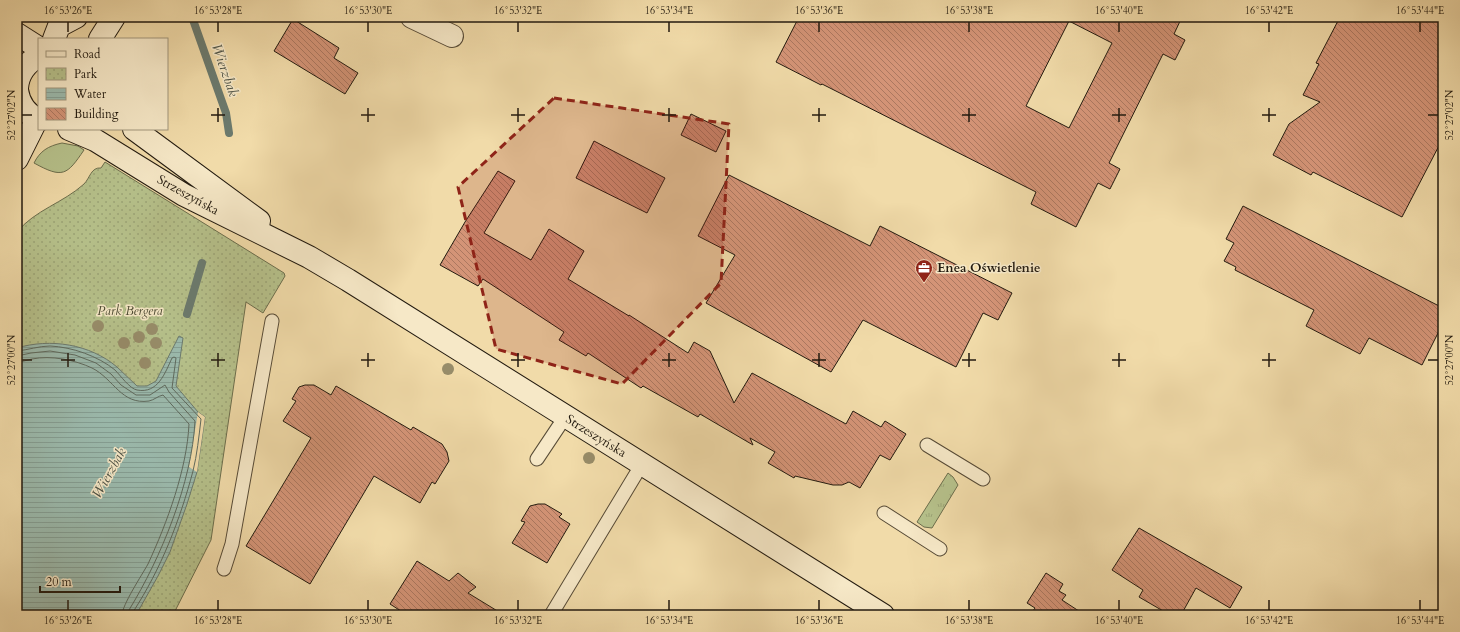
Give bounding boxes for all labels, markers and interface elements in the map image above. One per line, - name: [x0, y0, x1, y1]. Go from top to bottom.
- text: 16°53'26"E: [44, 4, 92, 18]
- text: 16°53'28"E: [194, 4, 242, 18]
- text: 16°53'30"E: [344, 4, 392, 18]
- text: 16°53'32"E: [494, 4, 542, 18]
- text: 16°53'34"E: [645, 4, 693, 18]
- text: 16°53'36"E: [795, 4, 843, 18]
- text: 16°53'38"E: [945, 4, 993, 18]
- text: 16°53'40"E: [1095, 4, 1143, 18]
- text: 16°53'42"E: [1245, 4, 1293, 18]
- text: 16°53'44"E: [1396, 4, 1444, 18]
- legend: [38, 38, 168, 130]
- water label: Wierzbak: [207, 41, 243, 99]
- text: Road: [74, 46, 101, 62]
- text: Park: [74, 66, 98, 82]
- text: Water: [73, 86, 107, 102]
- text: 52°27'02"N: [5, 89, 19, 140]
- text: 52°27'02"N: [1443, 89, 1457, 140]
- text: Building: [74, 106, 119, 122]
- street label: Strzeszyńska: [154, 171, 223, 220]
- office icon: Enea Oświetlenie: [914, 258, 934, 283]
- place label: Enea Oświetlenie: [937, 259, 1041, 277]
- park label: Park Bergera: [97, 302, 163, 320]
- text: 52°27'00"N: [5, 334, 19, 385]
- text: 52°27'00"N: [1443, 334, 1457, 385]
- street label: Strzeszyńska: [562, 410, 630, 462]
- water label: Wierzbak: [87, 444, 131, 502]
- scale bar: [40, 568, 120, 594]
- text: 20 m: [46, 574, 73, 590]
- text: 16°53'26"E: [44, 614, 92, 628]
- text: 16°53'28"E: [194, 614, 242, 628]
- text: 16°53'30"E: [344, 614, 392, 628]
- text: 16°53'32"E: [494, 614, 542, 628]
- text: 16°53'34"E: [645, 614, 693, 628]
- text: 16°53'36"E: [795, 614, 843, 628]
- text: 16°53'38"E: [945, 614, 993, 628]
- text: 16°53'40"E: [1095, 614, 1143, 628]
- text: 16°53'42"E: [1245, 614, 1293, 628]
- text: 16°53'44"E: [1396, 614, 1444, 628]

